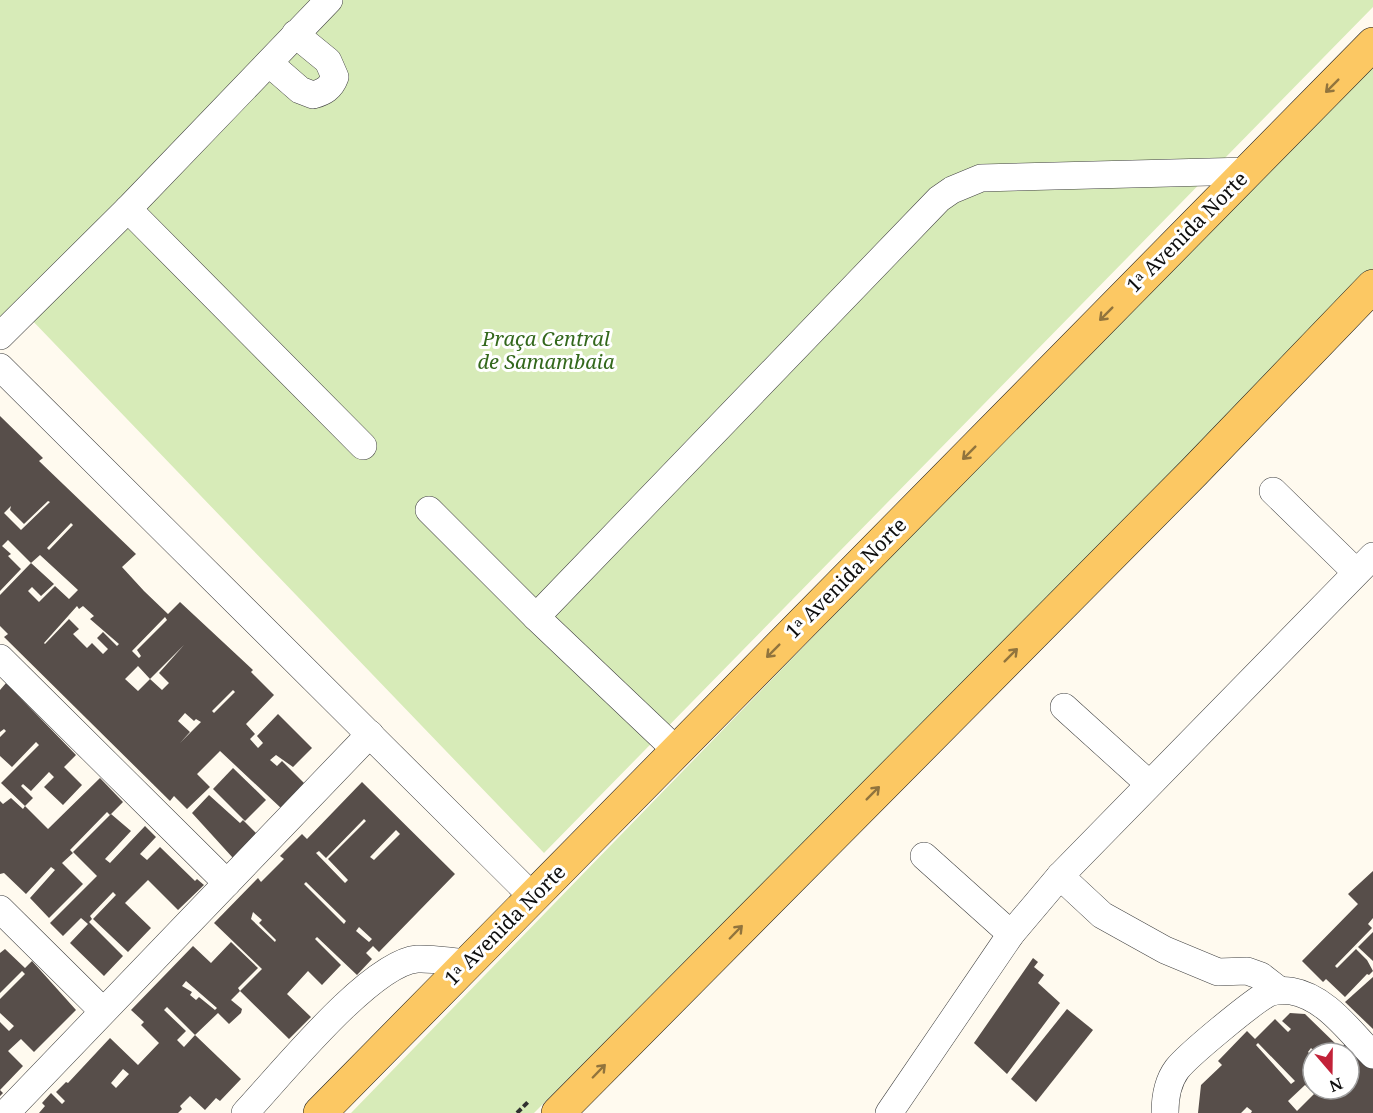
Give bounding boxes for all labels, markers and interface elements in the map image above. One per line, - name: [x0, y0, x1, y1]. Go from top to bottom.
- one-way arrow: [1325, 78, 1339, 93]
- street label: 1ᵃ Avenida Norte: [1120, 165, 1253, 298]
- one-way arrow: [1099, 307, 1114, 322]
- park label: Praça Central de Samambaia: [478, 325, 615, 375]
- one-way arrow: [962, 445, 977, 460]
- street label: 1ᵃ Avenida Norte: [779, 511, 912, 644]
- one-way arrow: [766, 644, 781, 659]
- one-way arrow: [1003, 648, 1018, 663]
- one-way arrow: [866, 786, 880, 801]
- street label: 1ᵃ Avenida Norte: [438, 858, 571, 991]
- one-way arrow: [729, 924, 743, 939]
- north arrow: [1301, 1041, 1361, 1101]
- one-way arrow: [592, 1064, 607, 1079]
- text: N: [1326, 1073, 1346, 1098]

